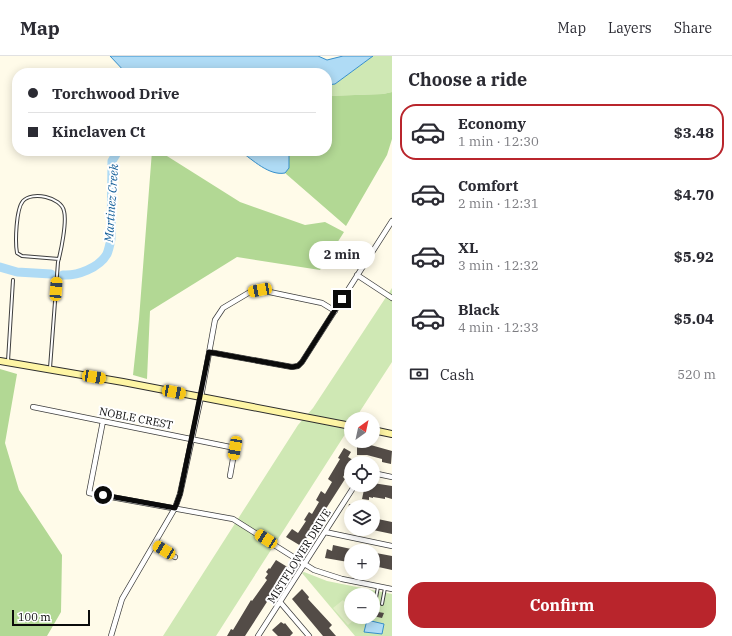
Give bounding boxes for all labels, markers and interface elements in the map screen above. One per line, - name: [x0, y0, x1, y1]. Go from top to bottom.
- text: Map: [20, 16, 60, 40]
- text: Map: [558, 19, 586, 37]
- text: Layers: [608, 19, 652, 37]
- text: Share: [674, 19, 712, 37]
- text: Choose a ride: [408, 68, 527, 91]
- text: Torchwood Drive: [52, 84, 180, 103]
- icon: car: [410, 114, 446, 150]
- text: Economy: [458, 114, 526, 133]
- text: Kinclaven Ct: [52, 122, 145, 141]
- text: $3.48: [674, 123, 714, 142]
- text: 1 min · 12:30: [458, 133, 539, 150]
- water label: Martinez Creek: [101, 163, 121, 244]
- icon: car: [410, 176, 446, 212]
- text: Comfort: [458, 176, 518, 195]
- text: $4.70: [674, 185, 714, 204]
- text: 2 min · 12:31: [458, 195, 539, 212]
- icon: car: [410, 238, 446, 274]
- text: XL: [458, 238, 478, 257]
- callout: 2 min: [309, 241, 375, 269]
- text: 2 min: [324, 246, 360, 263]
- text: $5.92: [674, 247, 714, 266]
- text: 3 min · 12:32: [458, 257, 539, 274]
- car: [49, 277, 63, 301]
- car: [247, 282, 273, 298]
- route end: [333, 290, 351, 308]
- icon: car: [410, 300, 446, 336]
- text: Black: [458, 300, 499, 319]
- text: $5.04: [674, 309, 714, 328]
- text: 4 min · 12:33: [458, 319, 539, 336]
- icon: cash: [408, 363, 430, 385]
- text: Cash: [440, 365, 474, 384]
- text: 520 m: [677, 366, 716, 383]
- car: [81, 369, 107, 385]
- car: [161, 384, 187, 400]
- street label: NOBLE CREST: [98, 404, 174, 432]
- north arrow: [344, 412, 380, 448]
- map controls: [344, 412, 380, 624]
- car: [227, 435, 243, 461]
- button: locate: [344, 456, 380, 492]
- route start: [94, 486, 112, 504]
- button: layers: [344, 500, 380, 536]
- street label: MISTFLOWER DRIVE: [264, 506, 334, 606]
- car: [253, 527, 279, 551]
- car: [151, 539, 177, 561]
- button: +: [344, 544, 380, 580]
- button: Confirm: [408, 582, 716, 628]
- button: −: [344, 588, 380, 624]
- scale bar: [12, 608, 90, 627]
- text: 100 m: [18, 610, 51, 624]

